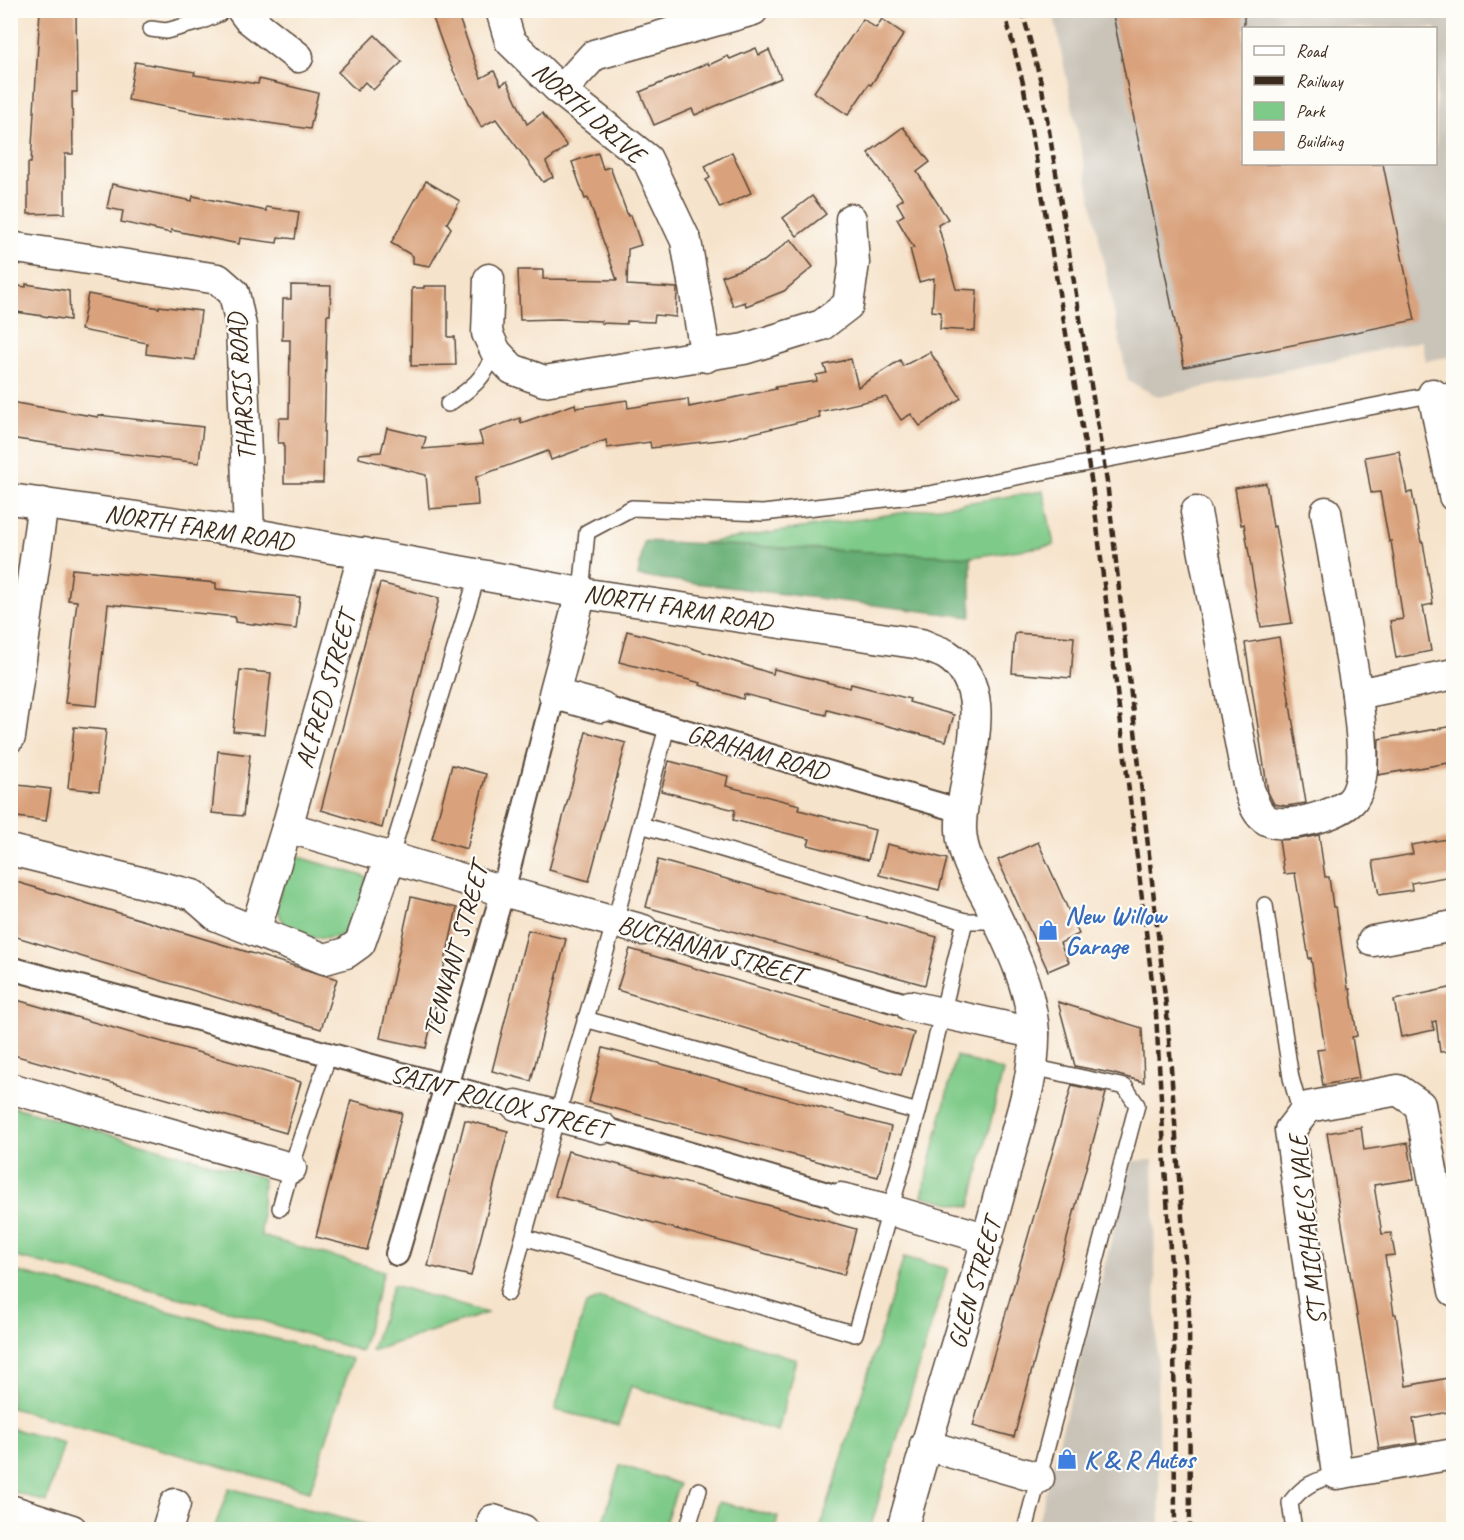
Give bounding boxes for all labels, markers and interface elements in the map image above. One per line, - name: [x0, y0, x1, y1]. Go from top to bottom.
- legend: [1242, 27, 1437, 165]
- text: Road: [1296, 40, 1329, 62]
- street label: NORTH DRIVE: [526, 54, 655, 173]
- text: Railway: [1296, 70, 1344, 92]
- text: Park: [1296, 100, 1326, 122]
- text: Building: [1296, 130, 1345, 152]
- street label: THARSIS ROAD: [220, 310, 263, 462]
- street label: NORTH FARM ROAD: [103, 496, 298, 559]
- street label: NORTH FARM ROAD: [582, 576, 777, 639]
- street label: ALFRED STREET: [288, 603, 365, 772]
- street label: GRAHAM ROAD: [684, 717, 835, 789]
- street label: TENNANT STREET: [415, 853, 498, 1041]
- place label: New Willow Garage: [1065, 899, 1168, 962]
- street label: BUCHANAN STREET: [614, 907, 815, 994]
- shop icon: New Willow Garage: [1036, 918, 1060, 942]
- street label: SAINT ROLLOX STREET: [387, 1056, 619, 1148]
- street label: ST MICHAELS VALE: [1281, 1130, 1334, 1327]
- street label: GLEN STREET: [940, 1209, 1010, 1352]
- place label: K & R Autos: [1084, 1443, 1198, 1476]
- shop icon: K & R Autos: [1055, 1447, 1079, 1471]

